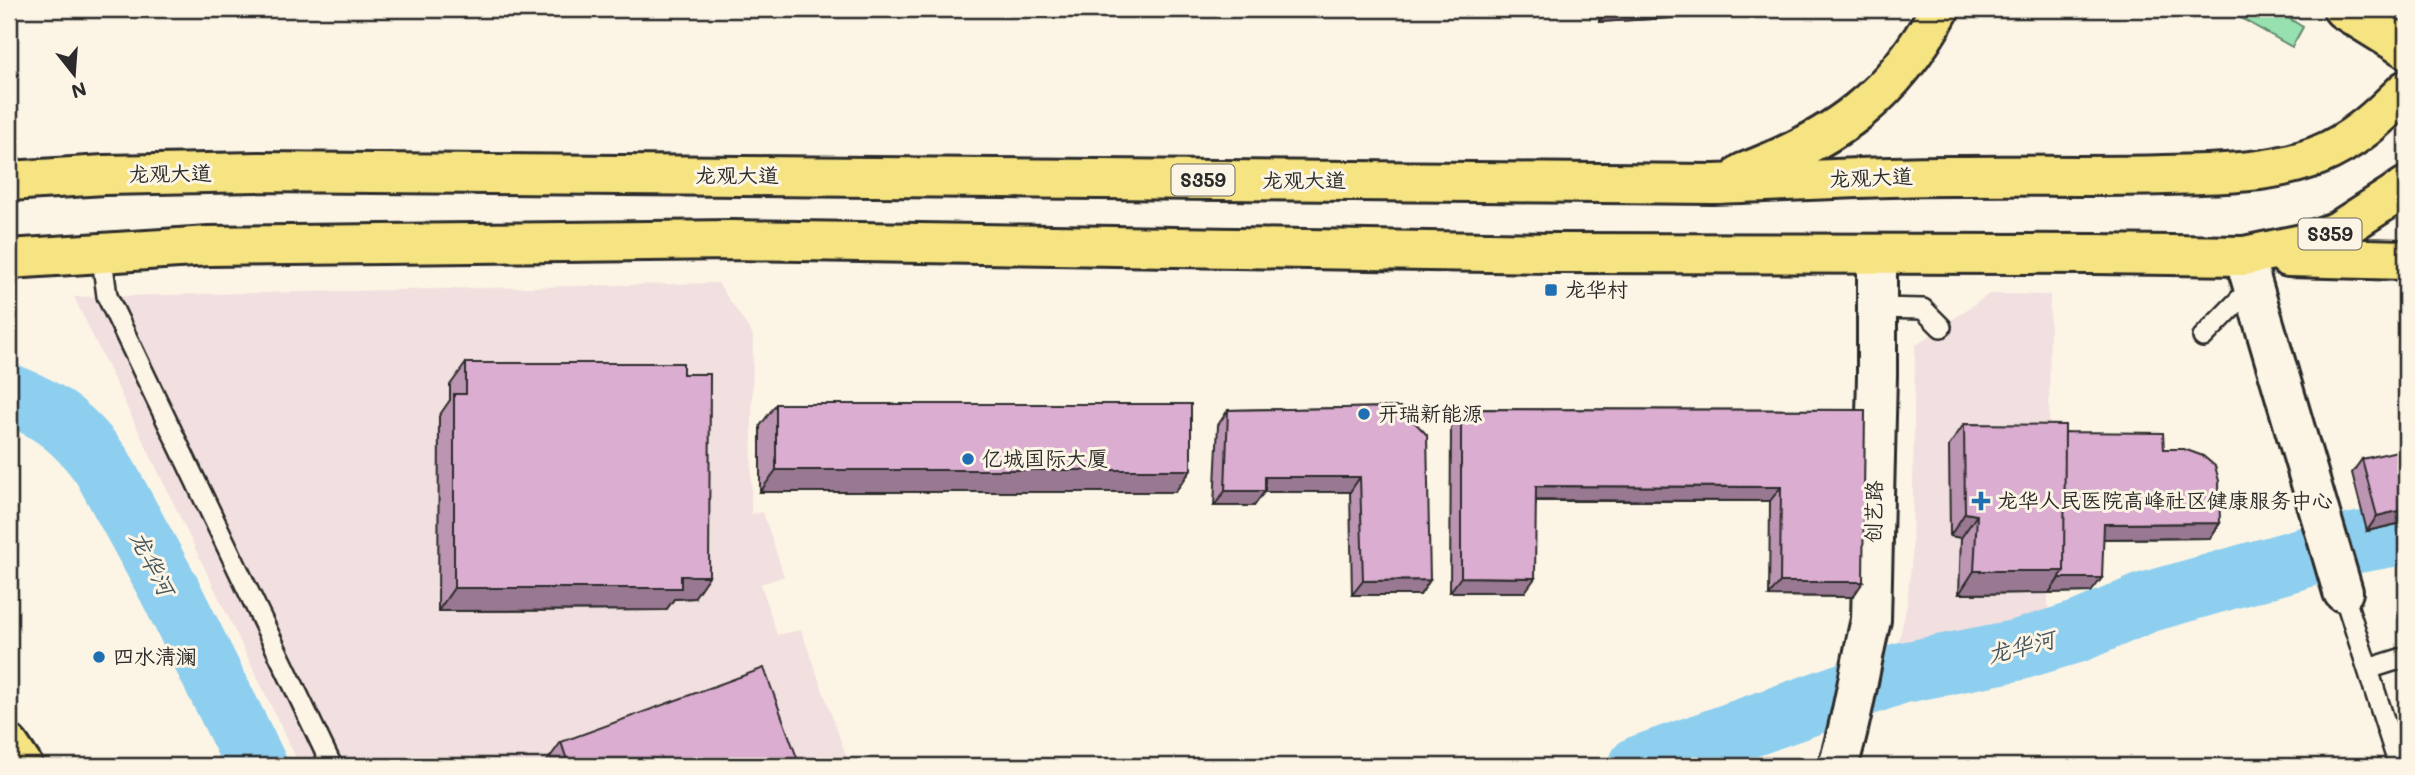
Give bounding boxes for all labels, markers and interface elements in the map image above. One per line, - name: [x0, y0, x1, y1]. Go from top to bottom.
- north arrow: [38, 38, 108, 108]
- text: N: [69, 77, 90, 105]
- street label: 龙观大道: [128, 158, 212, 187]
- street label: 龙观大道: [695, 161, 779, 188]
- street label: 龙观大道: [1829, 162, 1913, 191]
- road number: S359: [1172, 164, 1234, 196]
- street label: 龙观大道: [1262, 166, 1346, 193]
- road number: S359: [2298, 218, 2362, 250]
- place label: 龙华村: [1565, 275, 1628, 302]
- marker: 龙华村: [1543, 282, 1559, 298]
- place label: 开瑞新能源: [1378, 399, 1483, 426]
- marker: 开瑞新能源: [1356, 406, 1372, 422]
- place label: 亿城国际大厦: [982, 444, 1108, 471]
- marker: 亿城国际大厦: [960, 451, 976, 467]
- street label: 创艺路: [1858, 480, 1887, 544]
- place label: 龙华人民医院高峰社区健康服务中心: [1997, 486, 2333, 513]
- marker: 龙华人民医院高峰社区健康服务中心: [1971, 491, 1991, 511]
- water label: 龙华河: [124, 525, 184, 604]
- water label: 龙华河: [1984, 622, 2062, 669]
- place label: 四水清澜: [113, 642, 197, 669]
- marker: 四水清澜: [91, 649, 107, 665]

